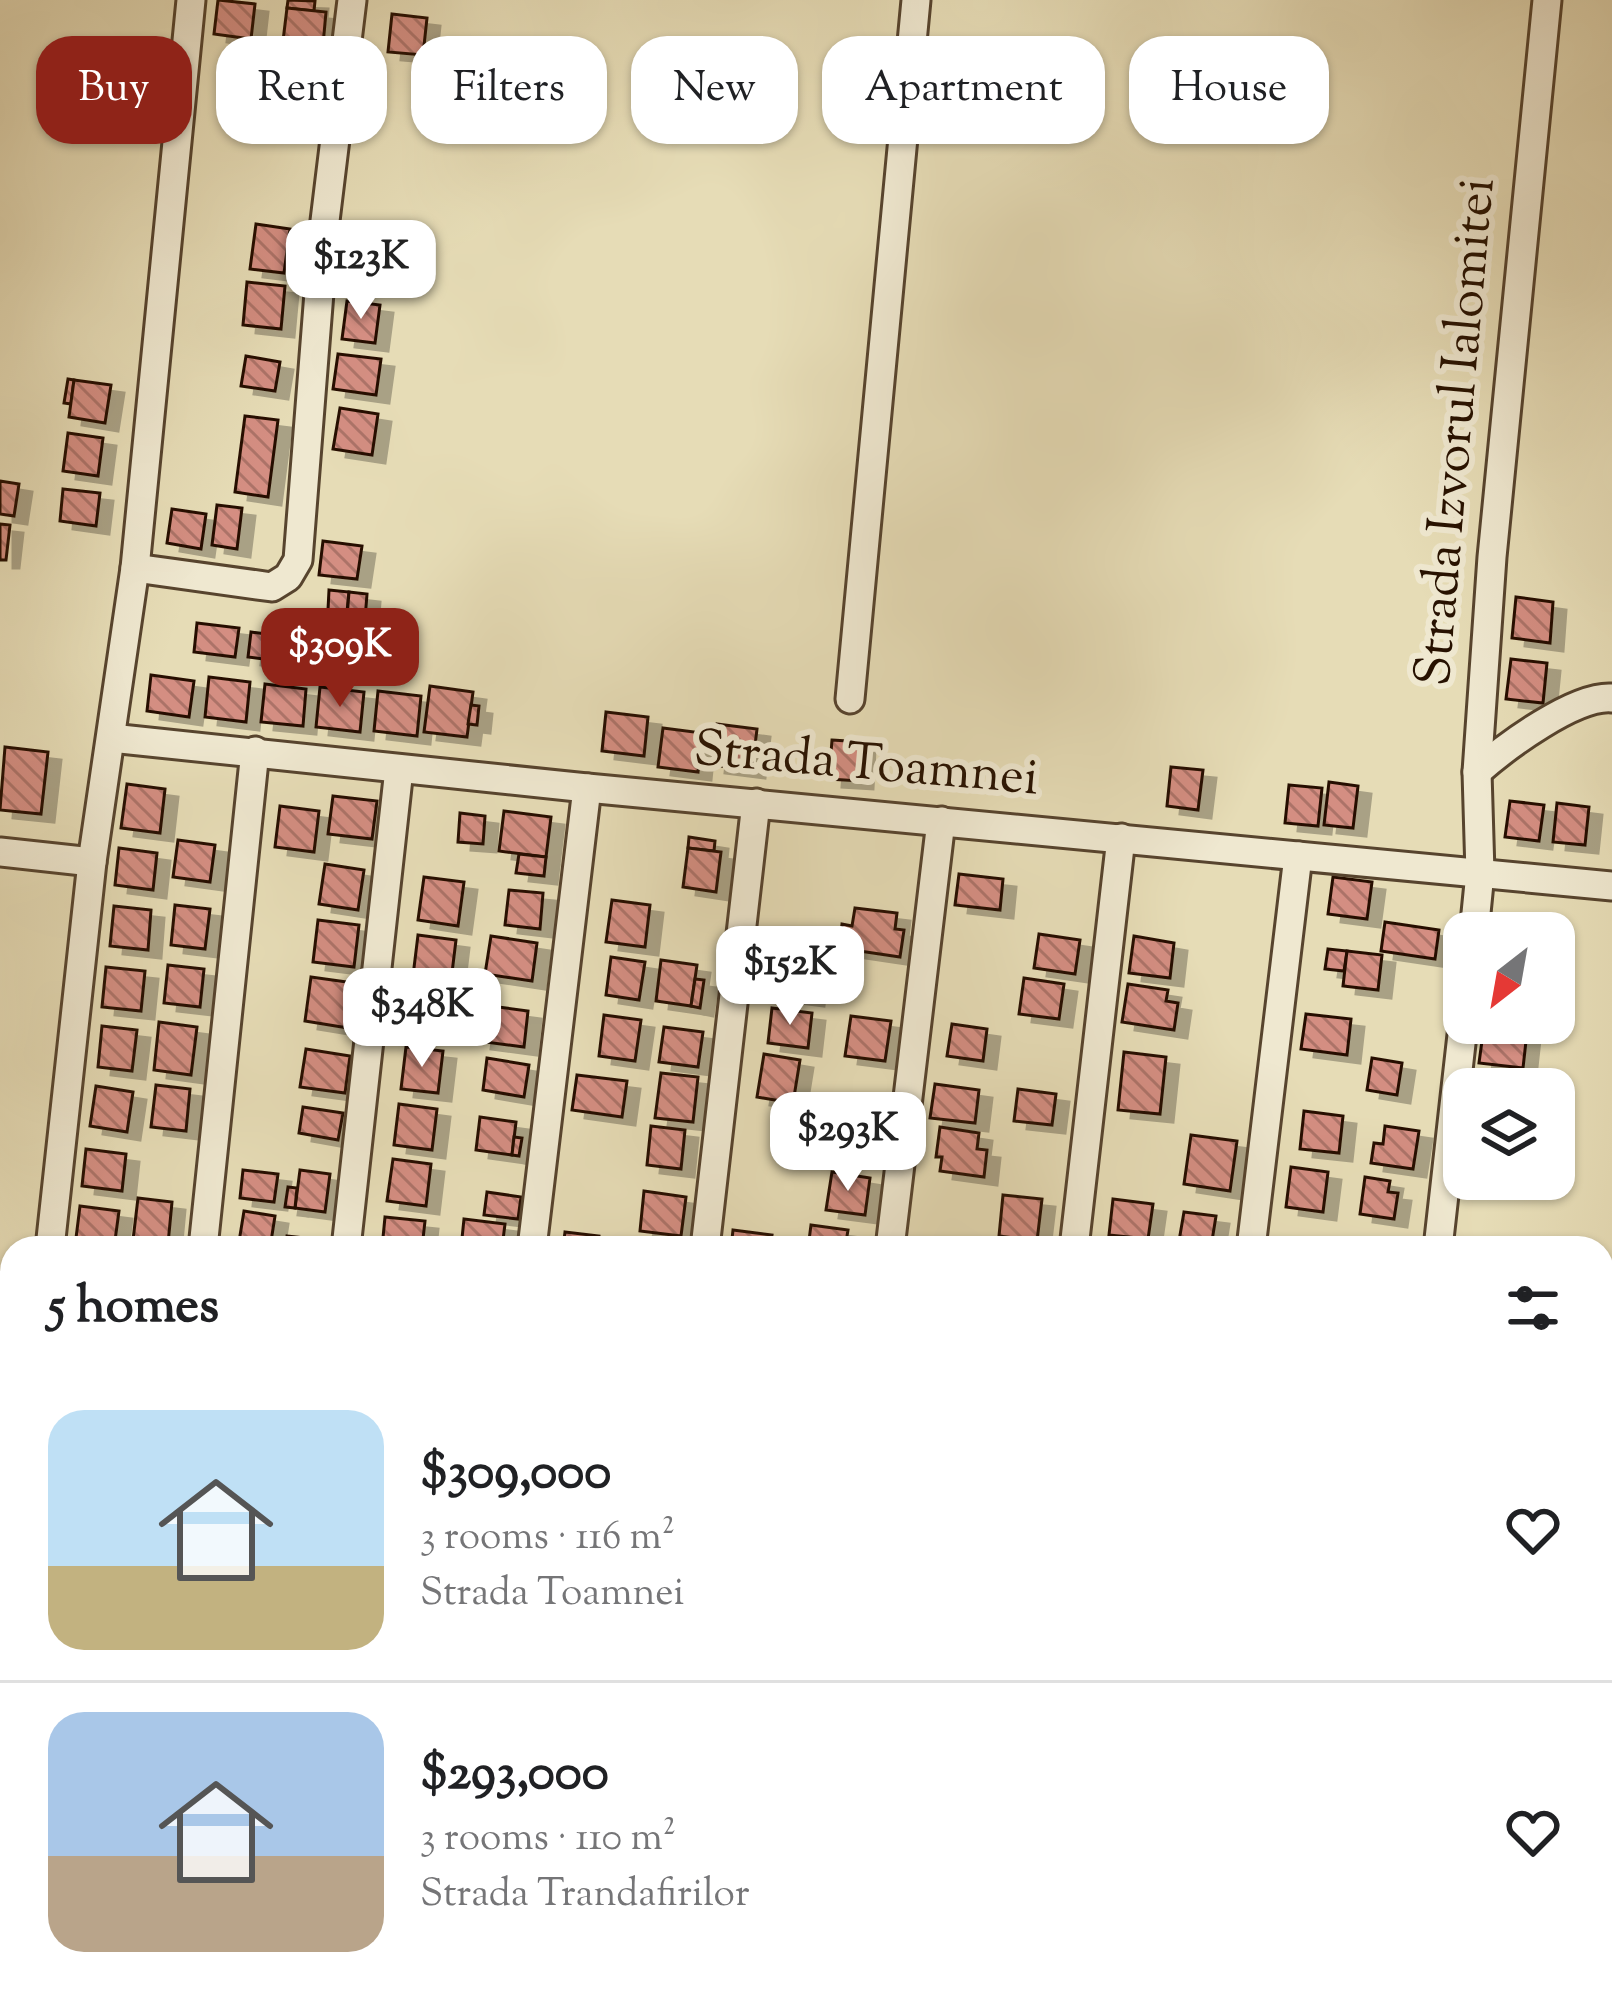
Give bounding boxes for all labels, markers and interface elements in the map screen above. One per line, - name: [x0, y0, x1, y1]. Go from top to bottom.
- chip: Buy: [36, 36, 192, 144]
- chip: Rent: [216, 36, 387, 144]
- chip: Filters: [411, 36, 607, 144]
- chip: New: [631, 36, 798, 144]
- chip: Apartment: [822, 36, 1105, 144]
- chip: House: [1129, 36, 1329, 144]
- street label: Strada Izvorul Ialomitei: [1399, 175, 1517, 689]
- pin: $123K: [277, 220, 445, 322]
- text: $123K: [313, 231, 409, 287]
- pin: $309K: [256, 608, 424, 710]
- text: $309K: [288, 619, 392, 675]
- street label: Strada Toamnei: [691, 715, 1041, 817]
- north arrow: [1443, 912, 1575, 1044]
- map controls: [1443, 912, 1575, 1200]
- pin: $152K: [706, 926, 874, 1028]
- text: $152K: [743, 937, 837, 993]
- pin: $348K: [338, 968, 506, 1070]
- text: $348K: [370, 979, 474, 1035]
- button: layers: [1443, 1068, 1575, 1200]
- pin: $293K: [764, 1092, 932, 1194]
- text: $293K: [797, 1103, 899, 1159]
- text: 5 homes: [48, 1272, 219, 1345]
- icon: filters: [1500, 1275, 1566, 1341]
- text: $309,000: [420, 1438, 611, 1511]
- icon: home: [144, 1458, 288, 1602]
- icon: heart: [1500, 1497, 1566, 1563]
- text: 3 rooms · 116 m²: [420, 1511, 675, 1567]
- text: Strada Toamnei: [420, 1567, 684, 1623]
- text: $293,000: [420, 1739, 609, 1812]
- icon: home: [144, 1760, 288, 1904]
- icon: heart: [1500, 1799, 1566, 1865]
- text: 3 rooms · 110 m²: [420, 1812, 676, 1868]
- text: Strada Trandafirilor: [420, 1868, 750, 1924]

